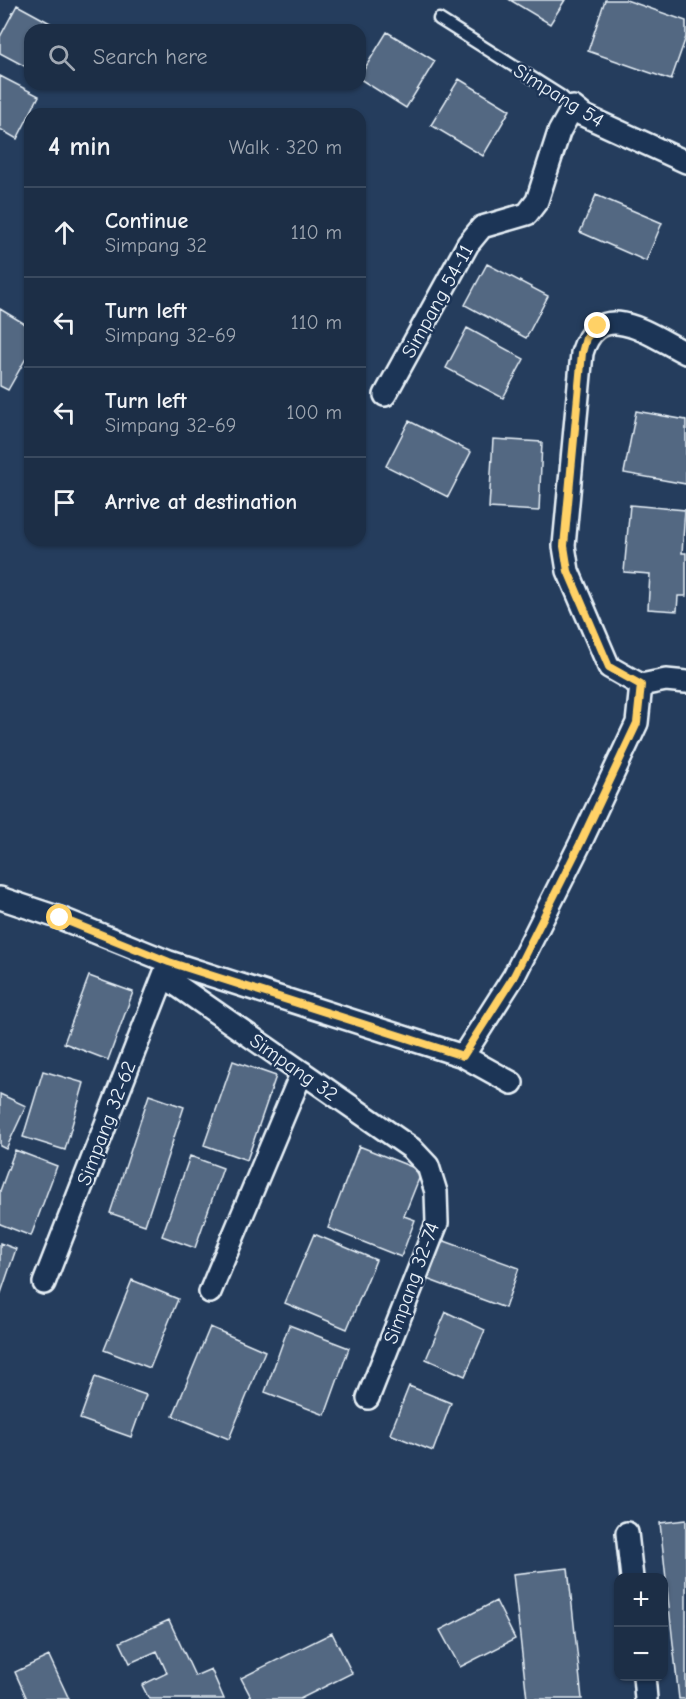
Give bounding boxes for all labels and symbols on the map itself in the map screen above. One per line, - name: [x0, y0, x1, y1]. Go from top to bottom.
- street label: Simpang 54: [509, 59, 608, 132]
- street label: Simpang 54-11: [397, 241, 478, 362]
- route end: [584, 312, 610, 338]
- route start: [46, 904, 72, 930]
- street label: Simpang 32: [245, 1029, 342, 1106]
- street label: Simpang 32-62: [72, 1058, 141, 1189]
- street label: Simpang 32-74: [379, 1219, 444, 1347]

